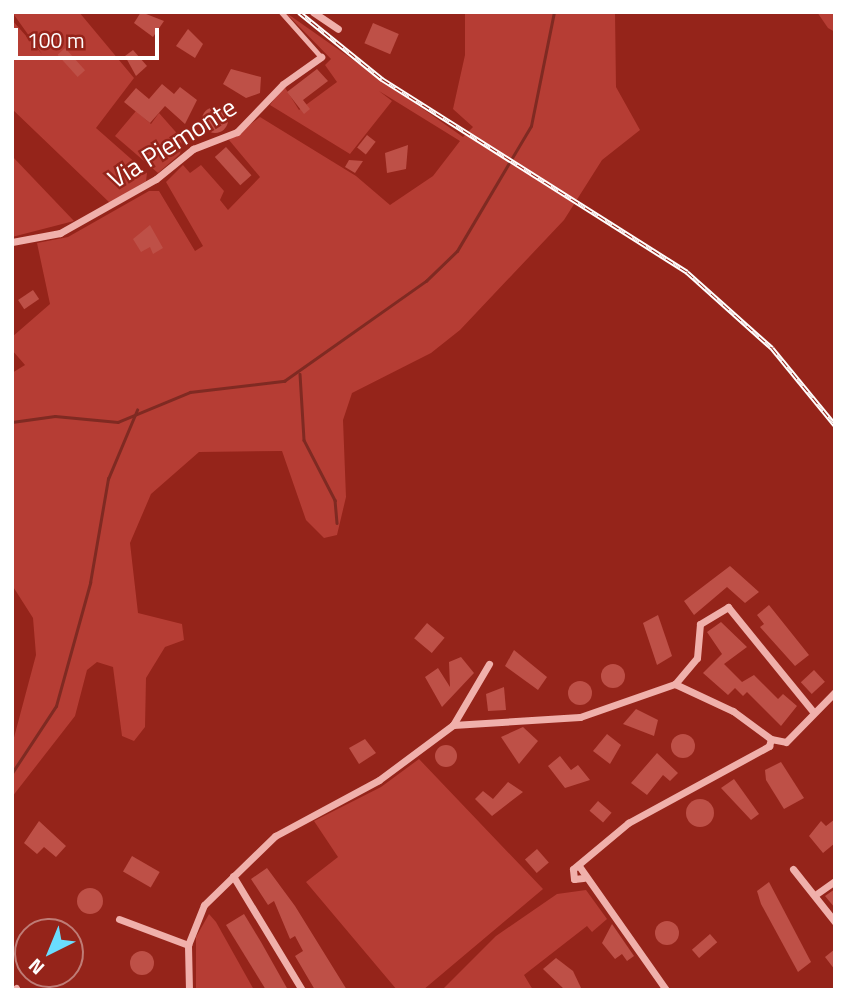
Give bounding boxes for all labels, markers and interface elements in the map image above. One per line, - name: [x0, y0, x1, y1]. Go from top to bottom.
- scale bar: [18, 14, 163, 58]
- text: 100 m: [27, 24, 84, 56]
- street label: Via Piemonte: [102, 91, 242, 195]
- north arrow: [14, 918, 84, 988]
- text: N: [21, 952, 50, 982]

